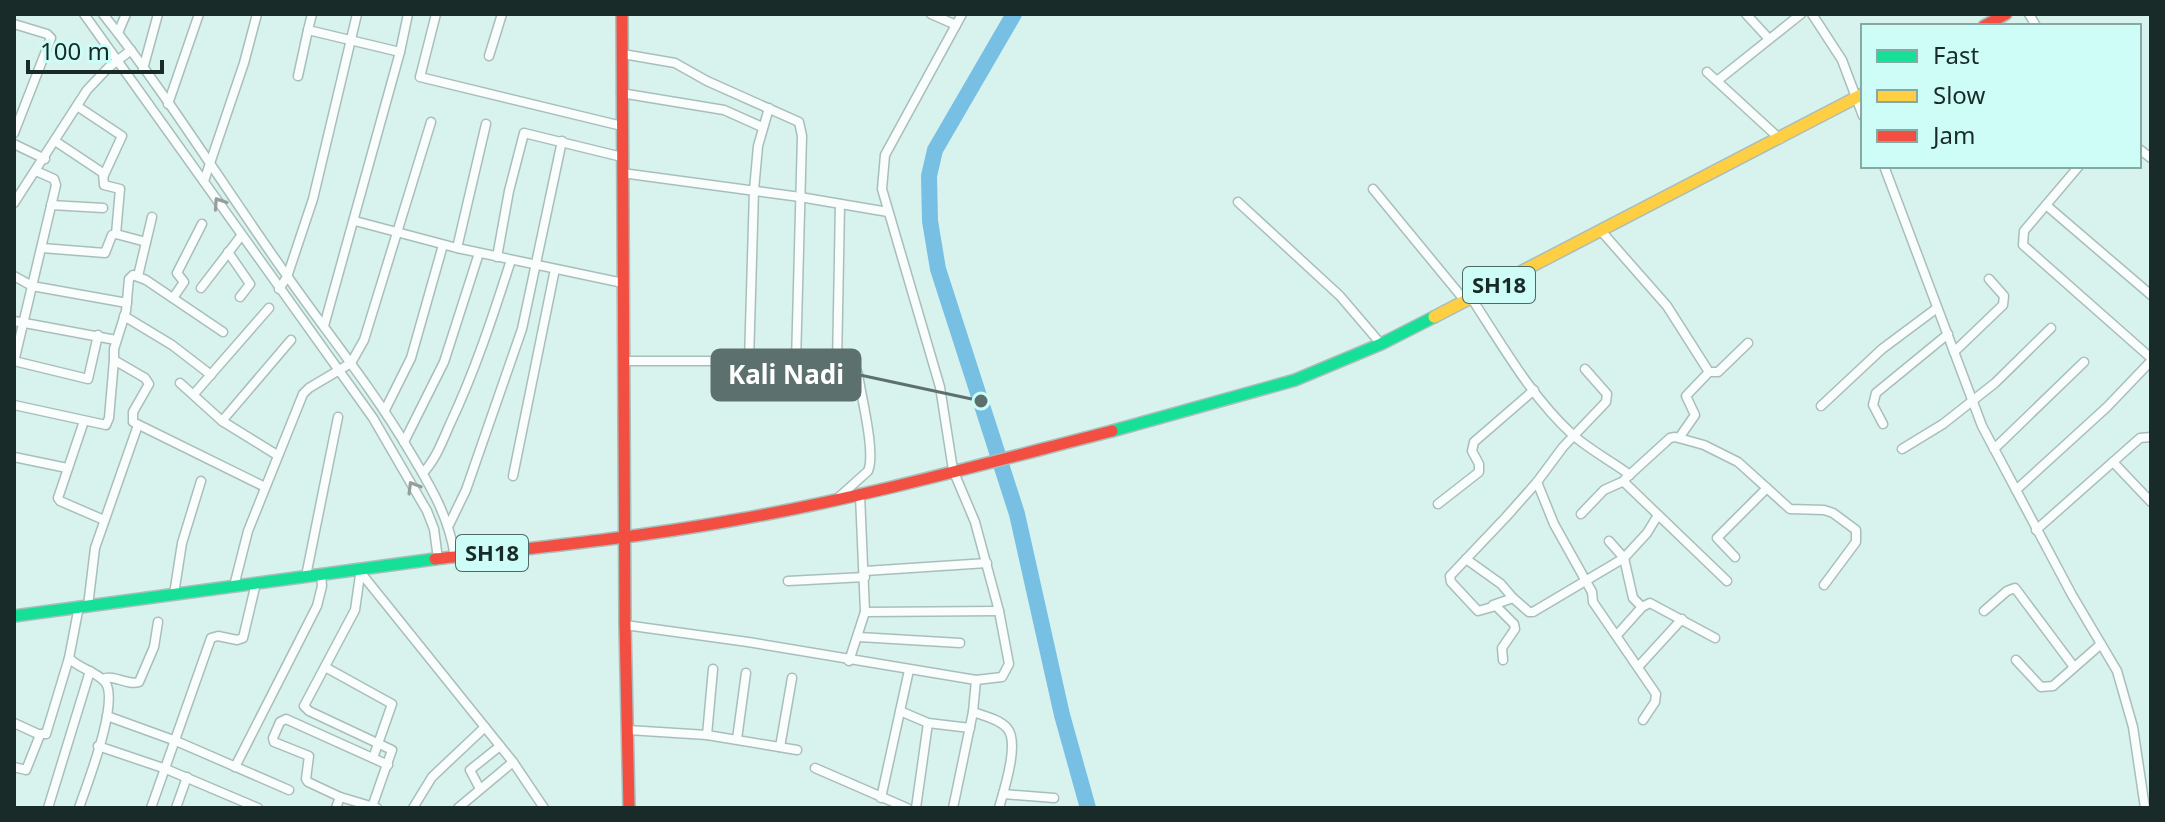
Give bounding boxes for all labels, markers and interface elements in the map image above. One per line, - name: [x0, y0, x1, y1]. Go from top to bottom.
- scale bar: [28, 24, 162, 74]
- legend: [1861, 24, 2141, 168]
- text: 100 m: [40, 34, 110, 67]
- text: Fast: [1933, 38, 1979, 71]
- text: Slow: [1933, 78, 1985, 111]
- text: Jam: [1931, 118, 1975, 151]
- one-way arrow: [214, 198, 229, 212]
- road number: SH18: [1463, 267, 1535, 303]
- callout: Kali Nadi: [712, 350, 860, 400]
- text: Kali Nadi: [728, 356, 844, 392]
- one-way arrow: [407, 481, 423, 496]
- road number: SH18: [456, 535, 528, 571]

